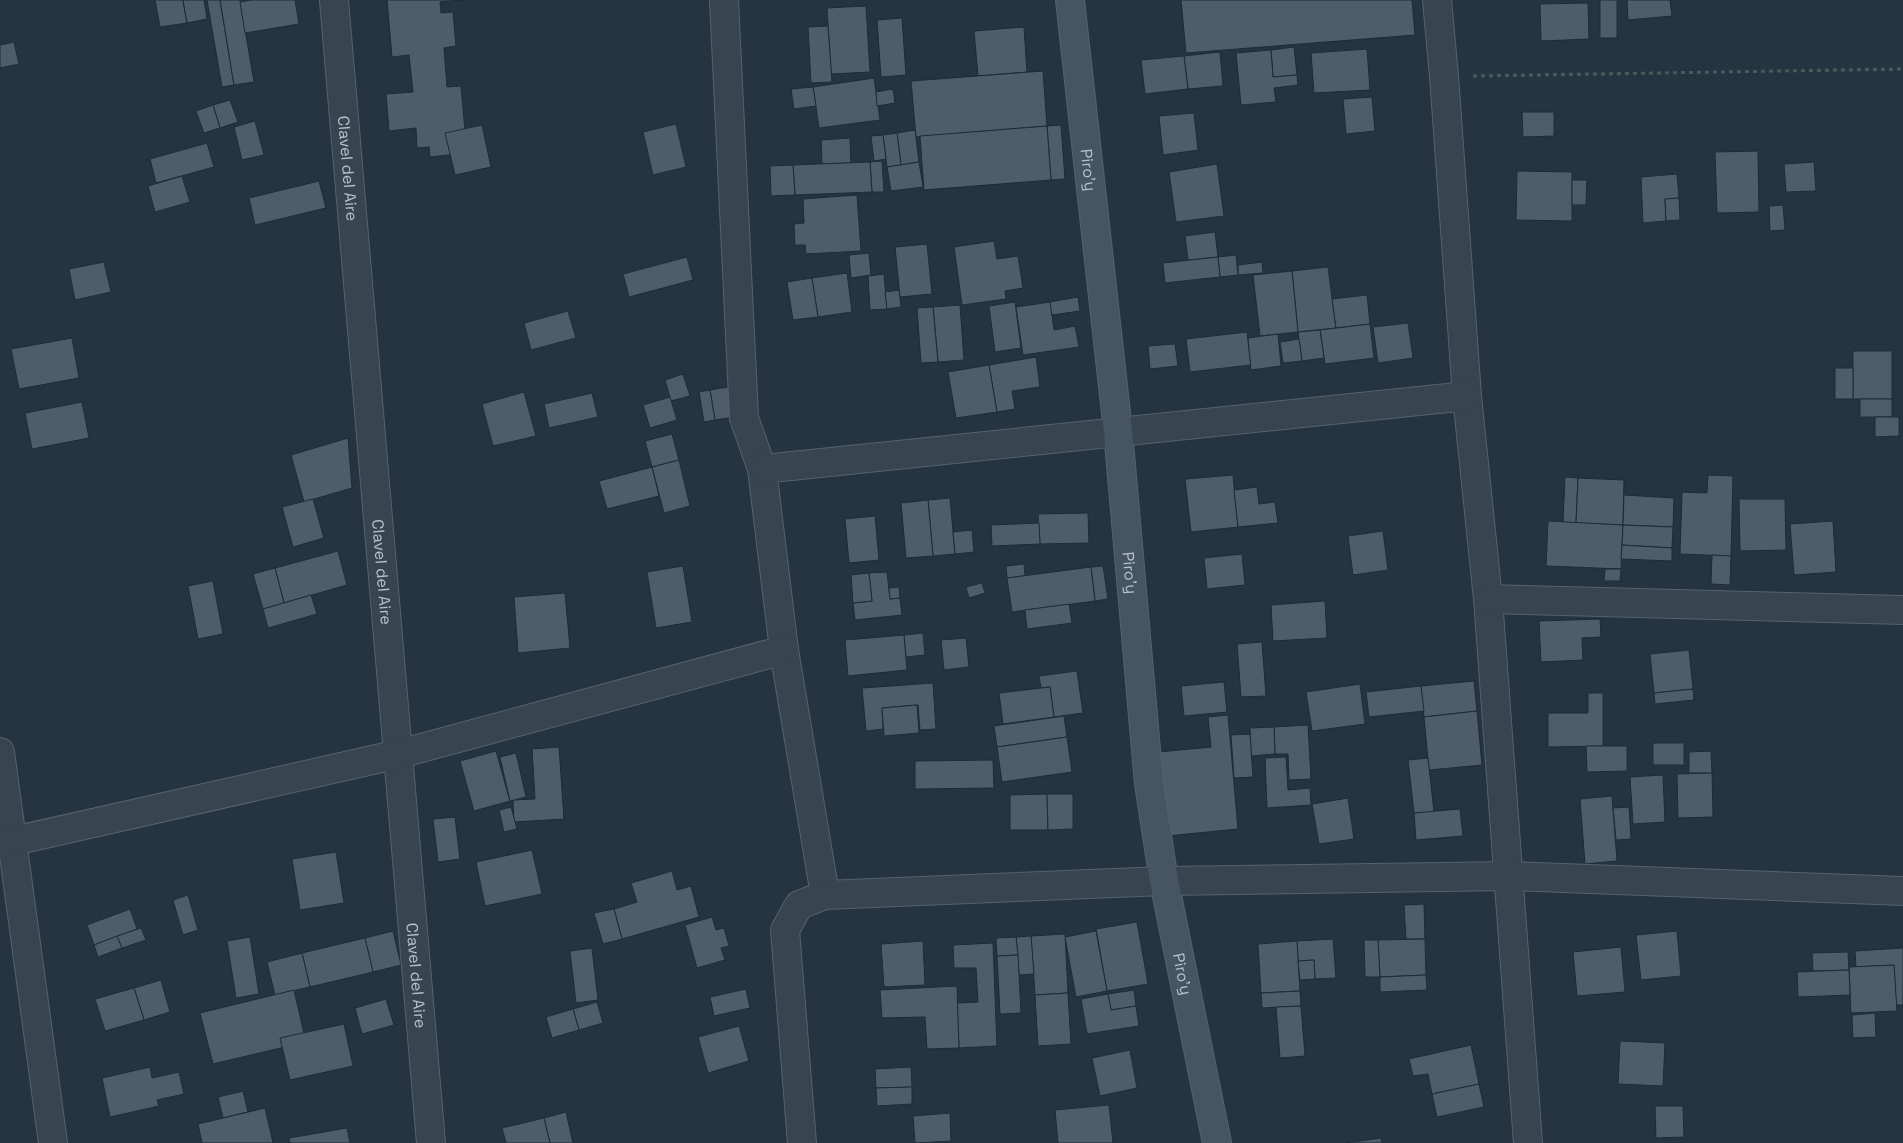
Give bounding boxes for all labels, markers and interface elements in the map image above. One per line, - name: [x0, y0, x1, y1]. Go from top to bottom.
- street label: Clavel del Aire: [333, 115, 363, 222]
- street label: Piro'y: [1076, 148, 1101, 192]
- street label: Clavel del Aire: [367, 518, 397, 626]
- street label: Piro'y: [1118, 551, 1142, 595]
- street label: Clavel del Aire: [401, 922, 431, 1029]
- street label: Piro'y: [1168, 951, 1197, 997]

